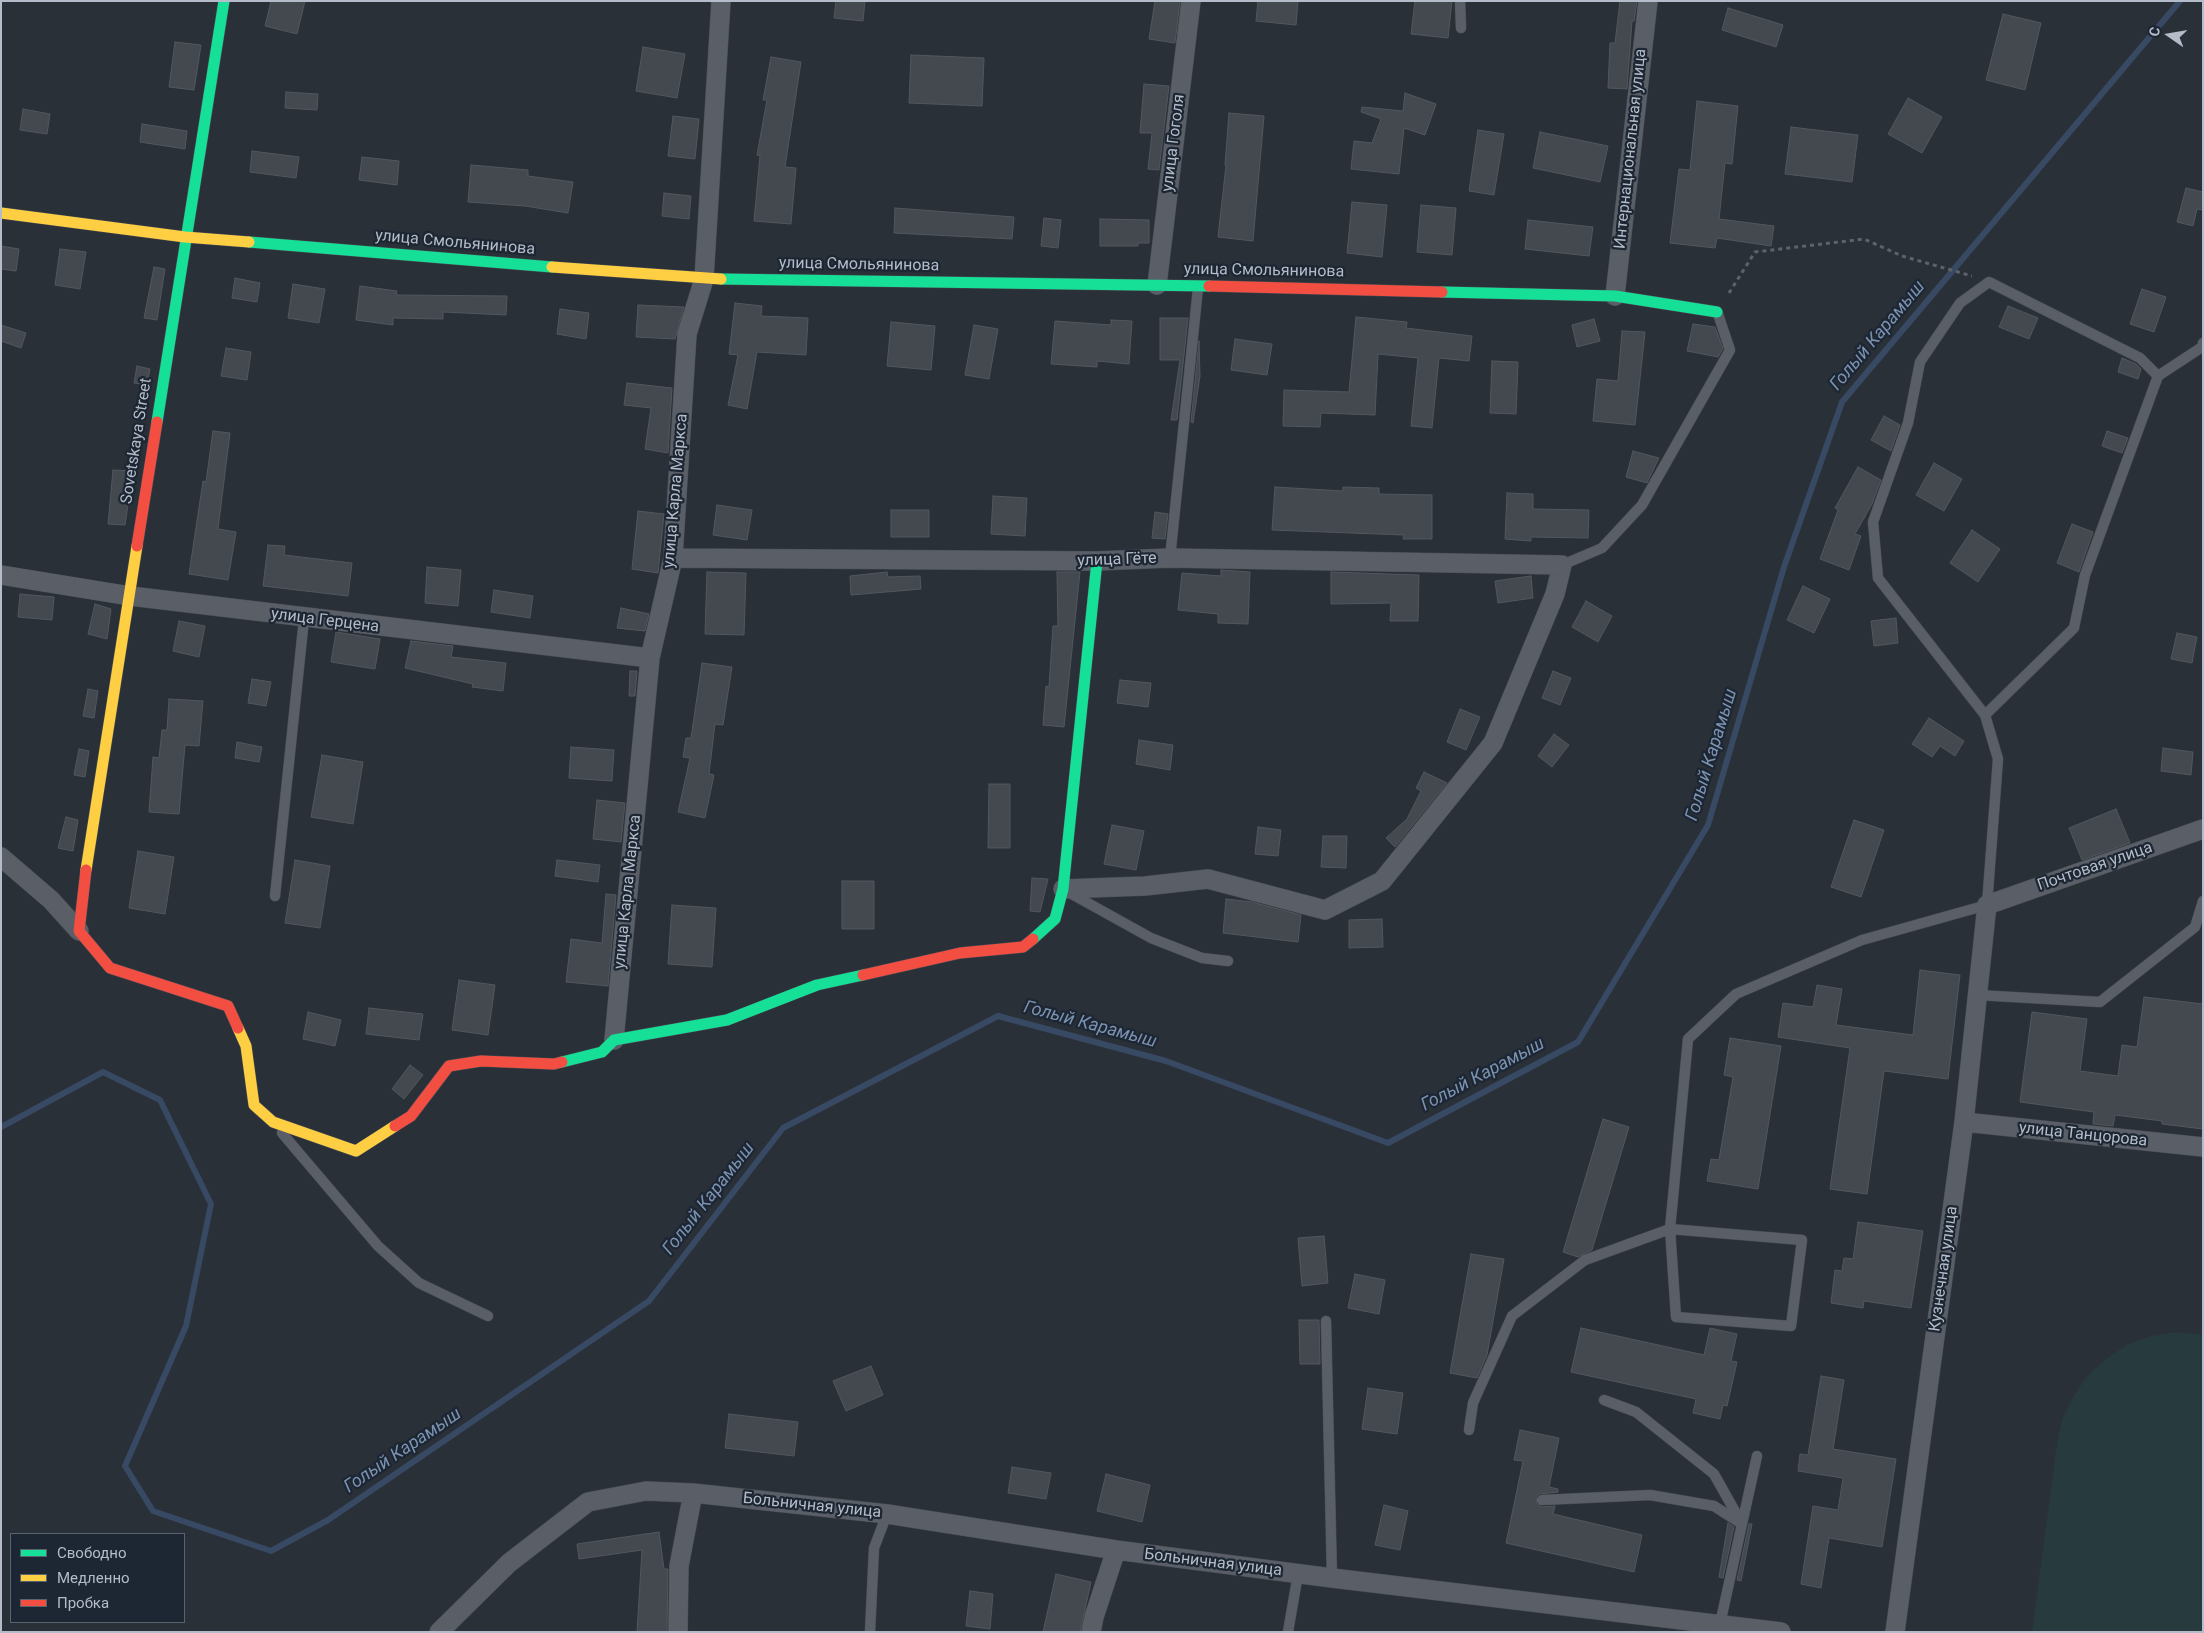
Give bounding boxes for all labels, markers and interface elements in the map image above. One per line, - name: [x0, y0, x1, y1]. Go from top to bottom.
- north arrow: [2144, 10, 2194, 60]
- text: С: [2146, 25, 2163, 38]
- street label: Интернациональная улица: [1611, 48, 1651, 250]
- street label: улица Гоголя: [1158, 93, 1190, 193]
- street label: улица Смольянинова: [374, 226, 536, 260]
- street label: улица Смольянинова: [779, 254, 939, 276]
- street label: улица Смольянинова: [1184, 260, 1344, 282]
- water label: Голый Карамыш: [1826, 277, 1930, 395]
- street label: Sovetskaya Street: [118, 377, 156, 505]
- street label: улица Карла Маркса: [660, 413, 692, 569]
- street label: улица Гёте: [1077, 549, 1157, 571]
- street label: улица Герцена: [270, 605, 380, 637]
- water label: Голый Карамыш: [1682, 686, 1742, 824]
- street label: улица Карла Маркса: [610, 814, 646, 970]
- street label: Почтовая улица: [2035, 838, 2155, 896]
- water label: Голый Карамыш: [1021, 997, 1159, 1053]
- water label: Голый Карамыш: [1418, 1033, 1548, 1117]
- street label: улица Танцорова: [2018, 1119, 2148, 1151]
- water label: Голый Карамыш: [658, 1138, 760, 1260]
- street label: Кузнечная улица: [1926, 1205, 1962, 1333]
- water label: Голый Карамыш: [340, 1404, 466, 1498]
- street label: Больничная улица: [742, 1489, 882, 1523]
- legend: [10, 1533, 185, 1623]
- text: Свободно: [57, 1544, 126, 1562]
- street label: Больничная улица: [1143, 1545, 1283, 1581]
- text: Медленно: [57, 1569, 130, 1587]
- text: Пробка: [57, 1594, 109, 1612]

